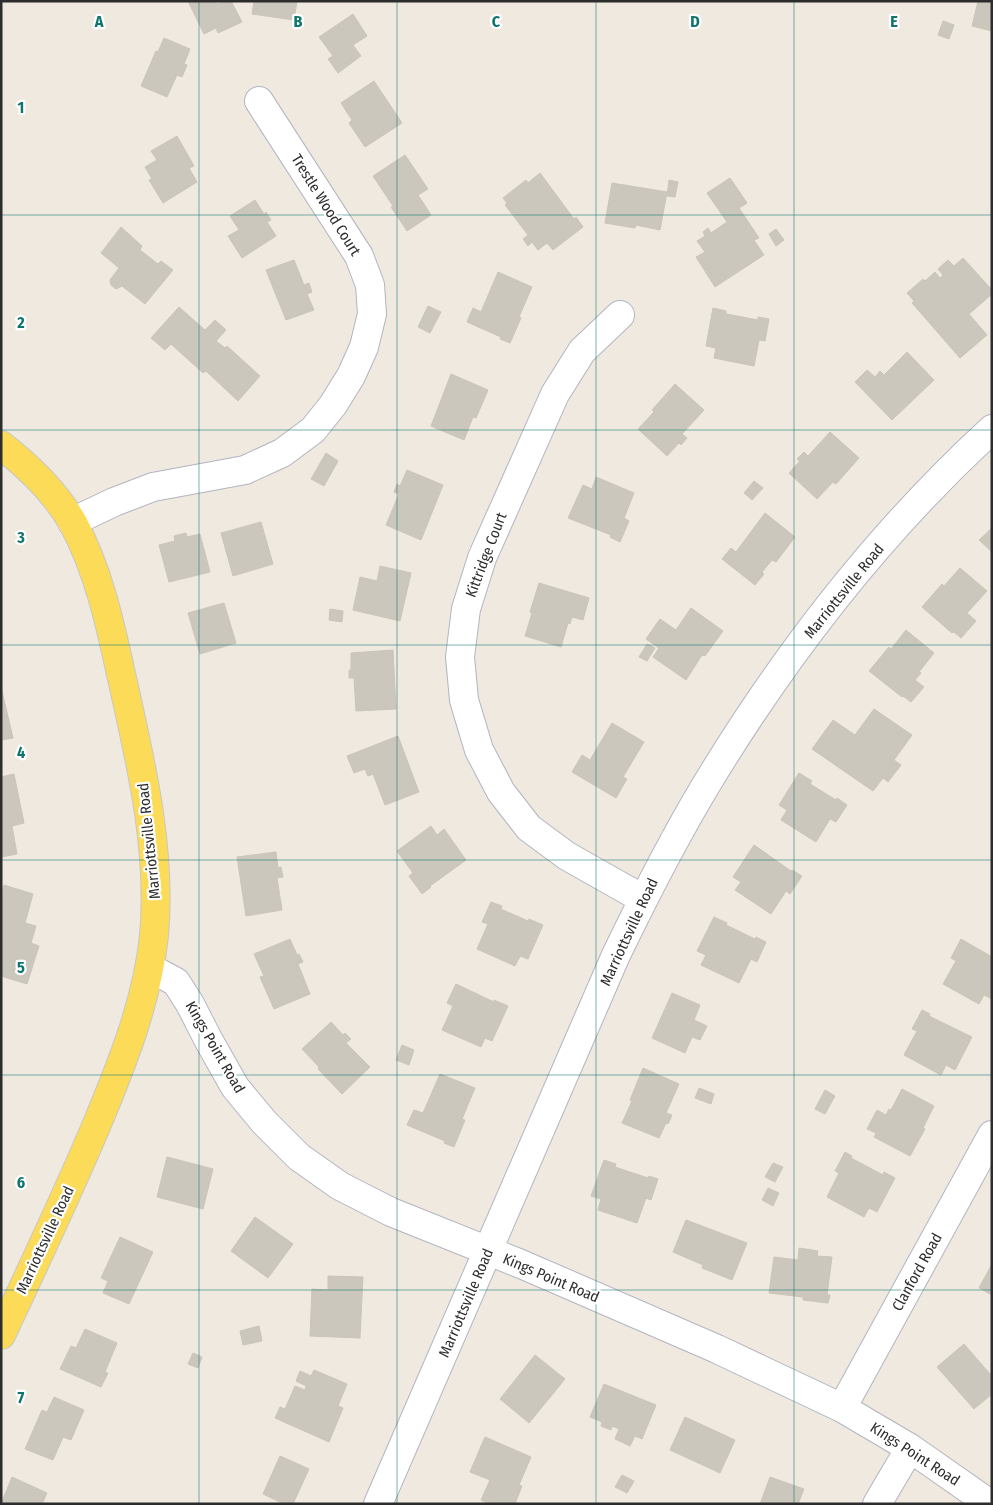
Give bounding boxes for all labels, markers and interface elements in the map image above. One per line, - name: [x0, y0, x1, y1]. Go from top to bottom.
- text: A: [94, 12, 104, 31]
- text: B: [294, 12, 303, 31]
- text: C: [492, 12, 501, 31]
- text: D: [690, 12, 700, 31]
- text: E: [890, 12, 898, 31]
- text: 1: [18, 98, 24, 117]
- street label: Trestle Wood Court: [288, 151, 365, 259]
- text: 2: [16, 313, 25, 332]
- street label: Kittridge Court: [462, 510, 510, 600]
- text: 3: [16, 528, 25, 547]
- street label: Marriottsville Road: [800, 540, 888, 642]
- text: 4: [17, 743, 25, 762]
- street label: Marriottsville Road: [134, 782, 164, 900]
- street label: Marriottsville Road: [596, 875, 662, 989]
- text: 5: [17, 958, 25, 977]
- street label: Kings Point Road: [181, 998, 249, 1096]
- text: 6: [17, 1173, 25, 1192]
- street label: Marriottsville Road: [12, 1183, 78, 1297]
- street label: Clanford Road: [888, 1230, 946, 1314]
- street label: Marriottsville Road: [435, 1246, 497, 1360]
- street label: Kings Point Road: [500, 1250, 602, 1306]
- text: 7: [18, 1388, 25, 1407]
- street label: Kings Point Road: [867, 1418, 963, 1490]

